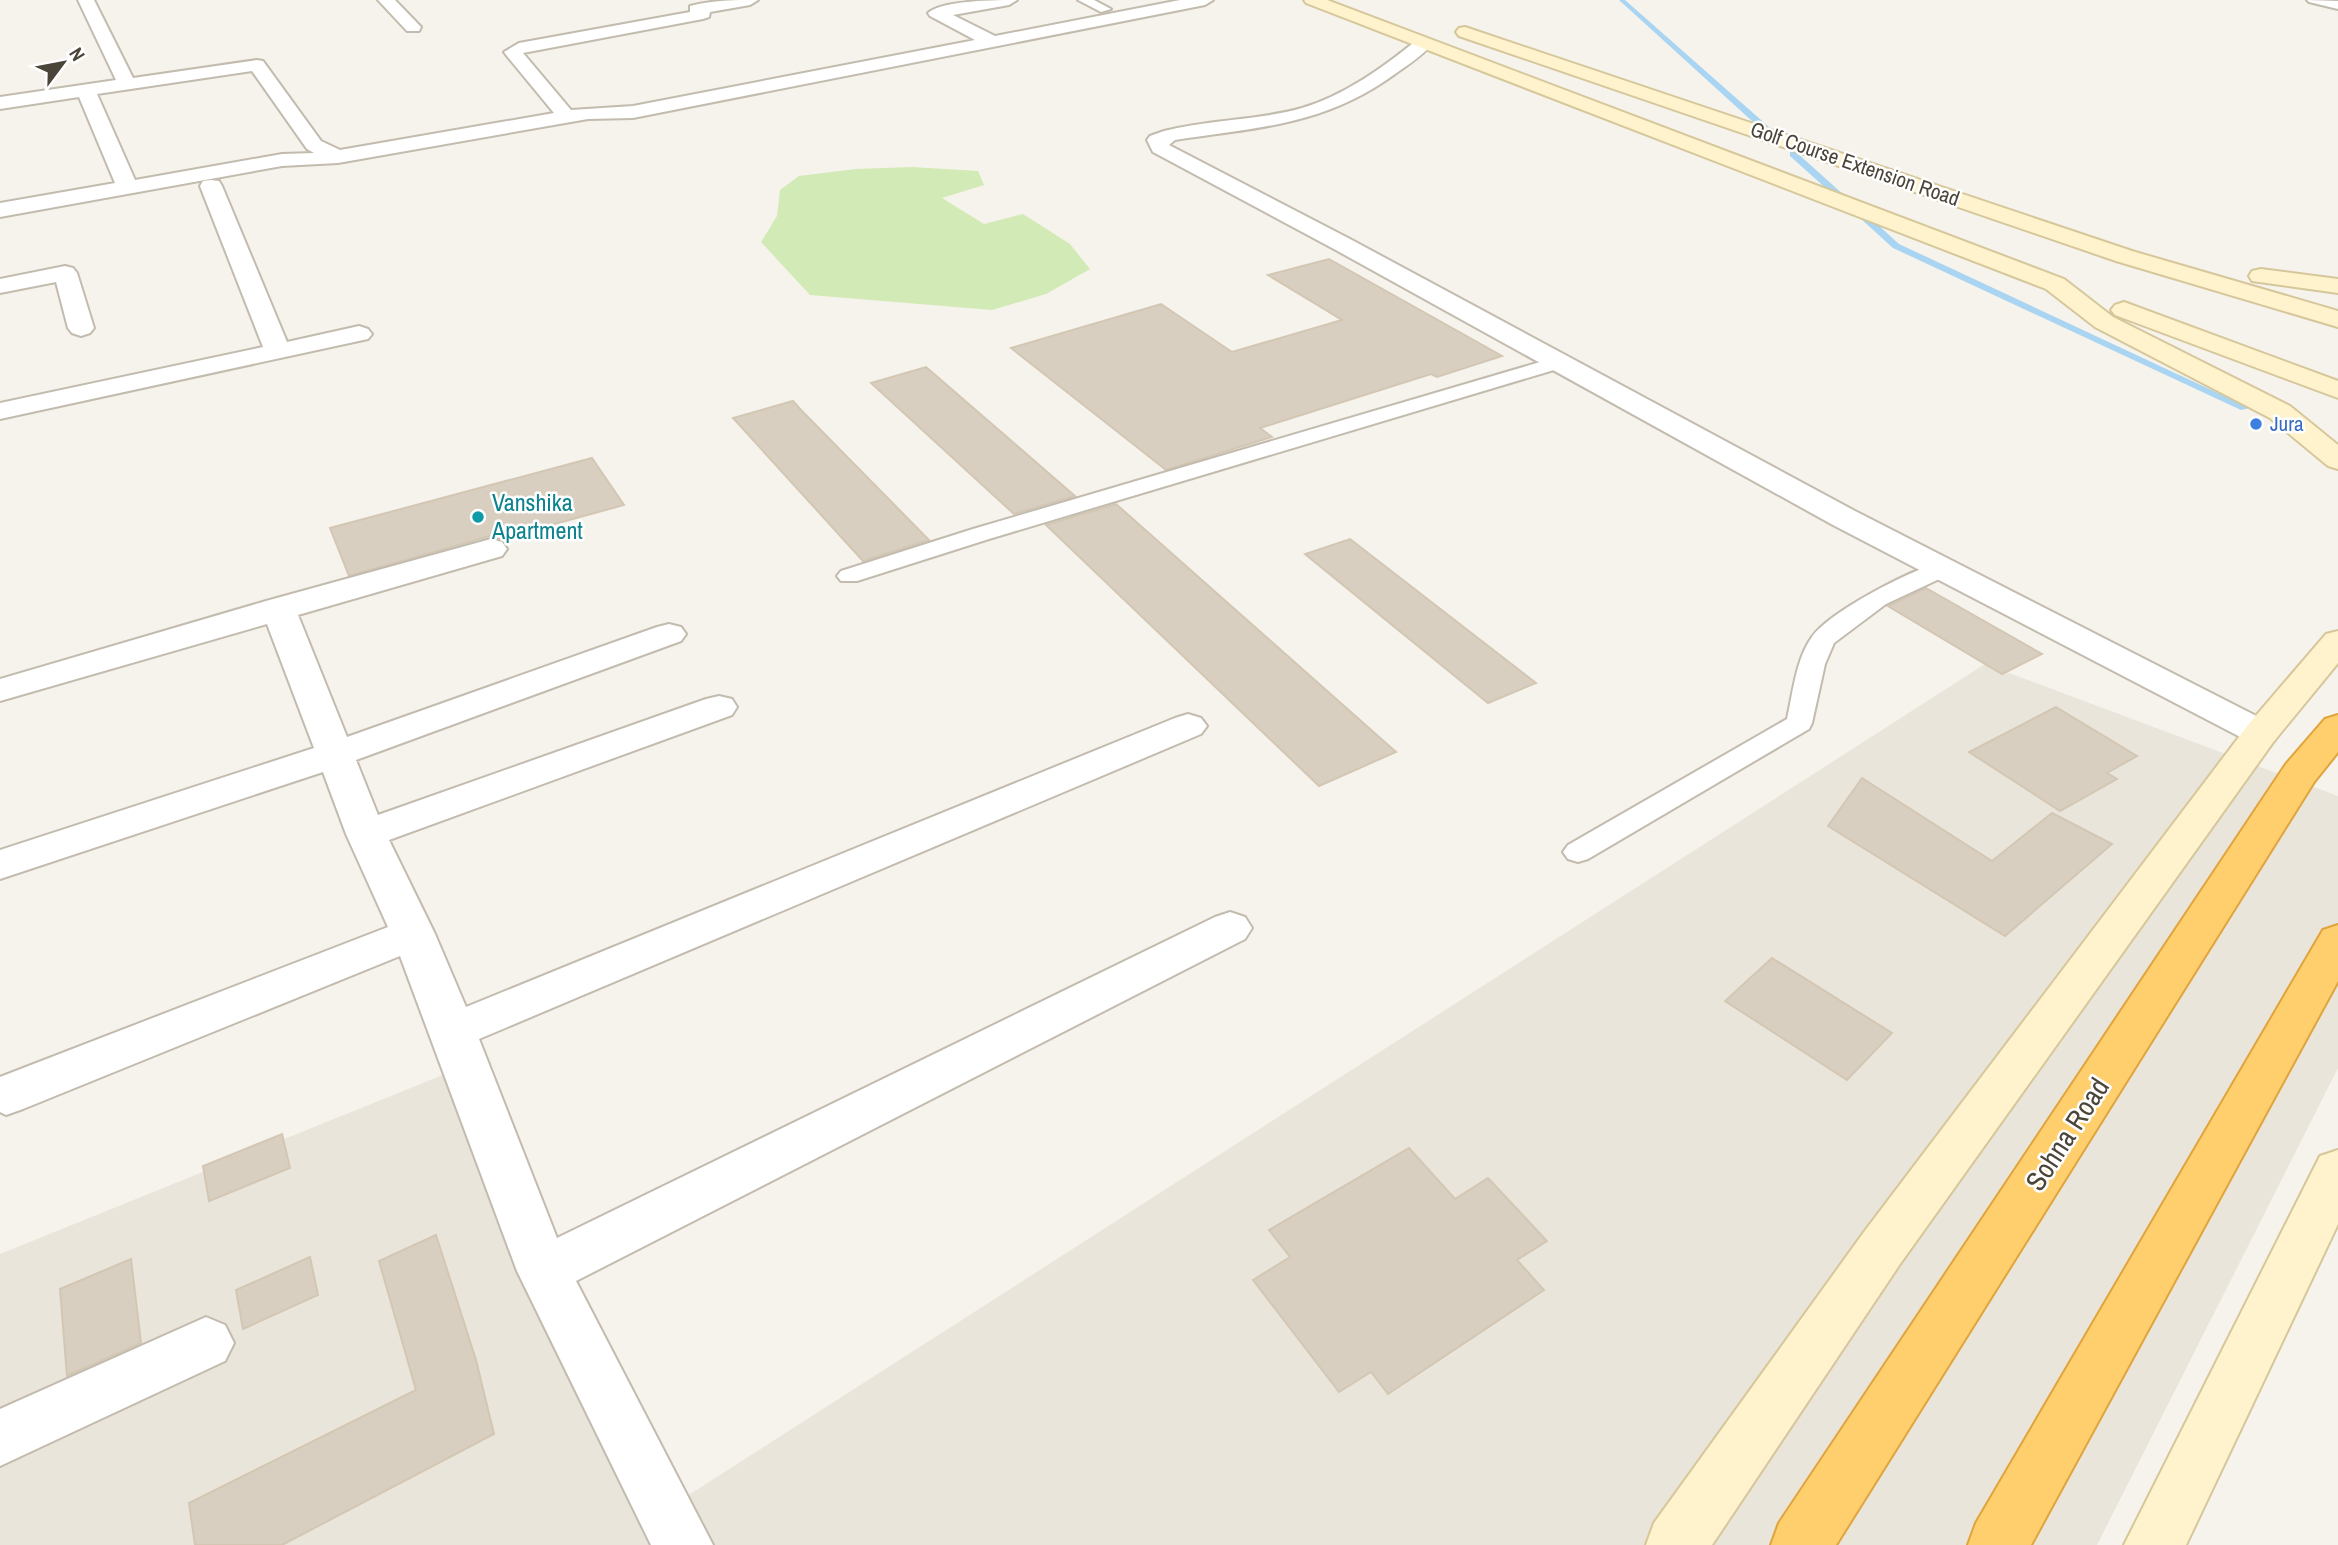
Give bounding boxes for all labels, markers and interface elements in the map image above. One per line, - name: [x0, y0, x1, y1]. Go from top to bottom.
- north arrow: [28, 28, 98, 98]
- text: N: [63, 42, 91, 66]
- street label: Golf Course Extension Road: [1747, 114, 1964, 213]
- place label: Jura: [2270, 409, 2304, 438]
- marker: Jura: [2248, 416, 2264, 432]
- place label: Vanshika Apartment: [491, 486, 583, 546]
- marker: Vanshika Apartment: [470, 509, 486, 525]
- street label: Sohna Road: [2016, 1070, 2118, 1198]

